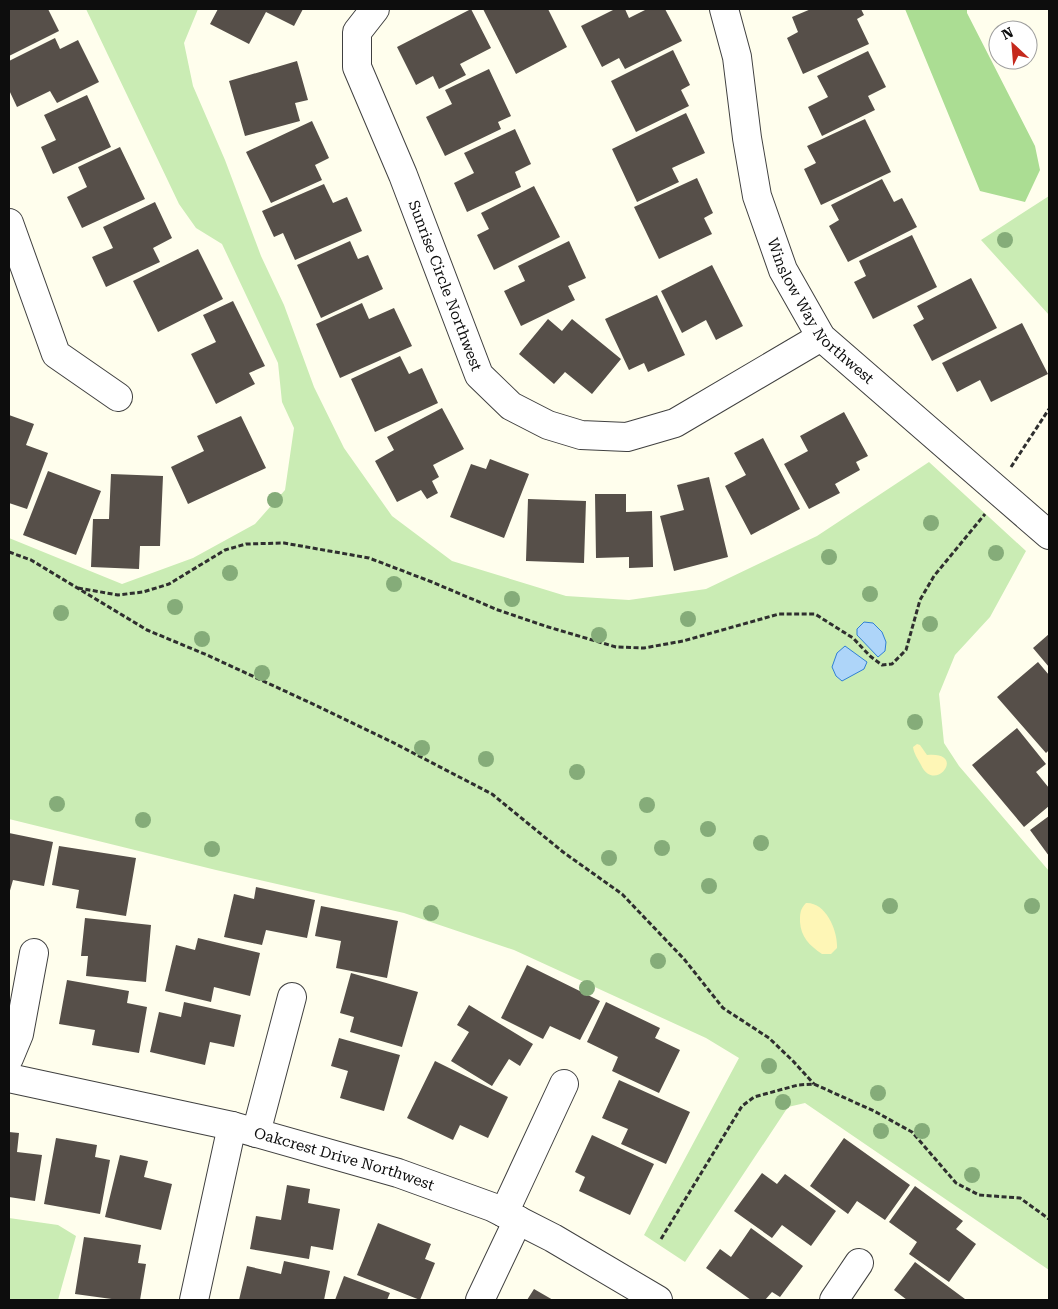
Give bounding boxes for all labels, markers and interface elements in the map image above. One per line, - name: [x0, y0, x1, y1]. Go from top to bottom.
- north arrow: [988, 20, 1038, 70]
- text: N: [999, 24, 1016, 43]
- street label: Sunrise Circle Northwest: [404, 198, 486, 374]
- street label: Winslow Way Northwest: [763, 236, 878, 388]
- street label: Oakcrest Drive Northwest: [252, 1124, 437, 1194]

